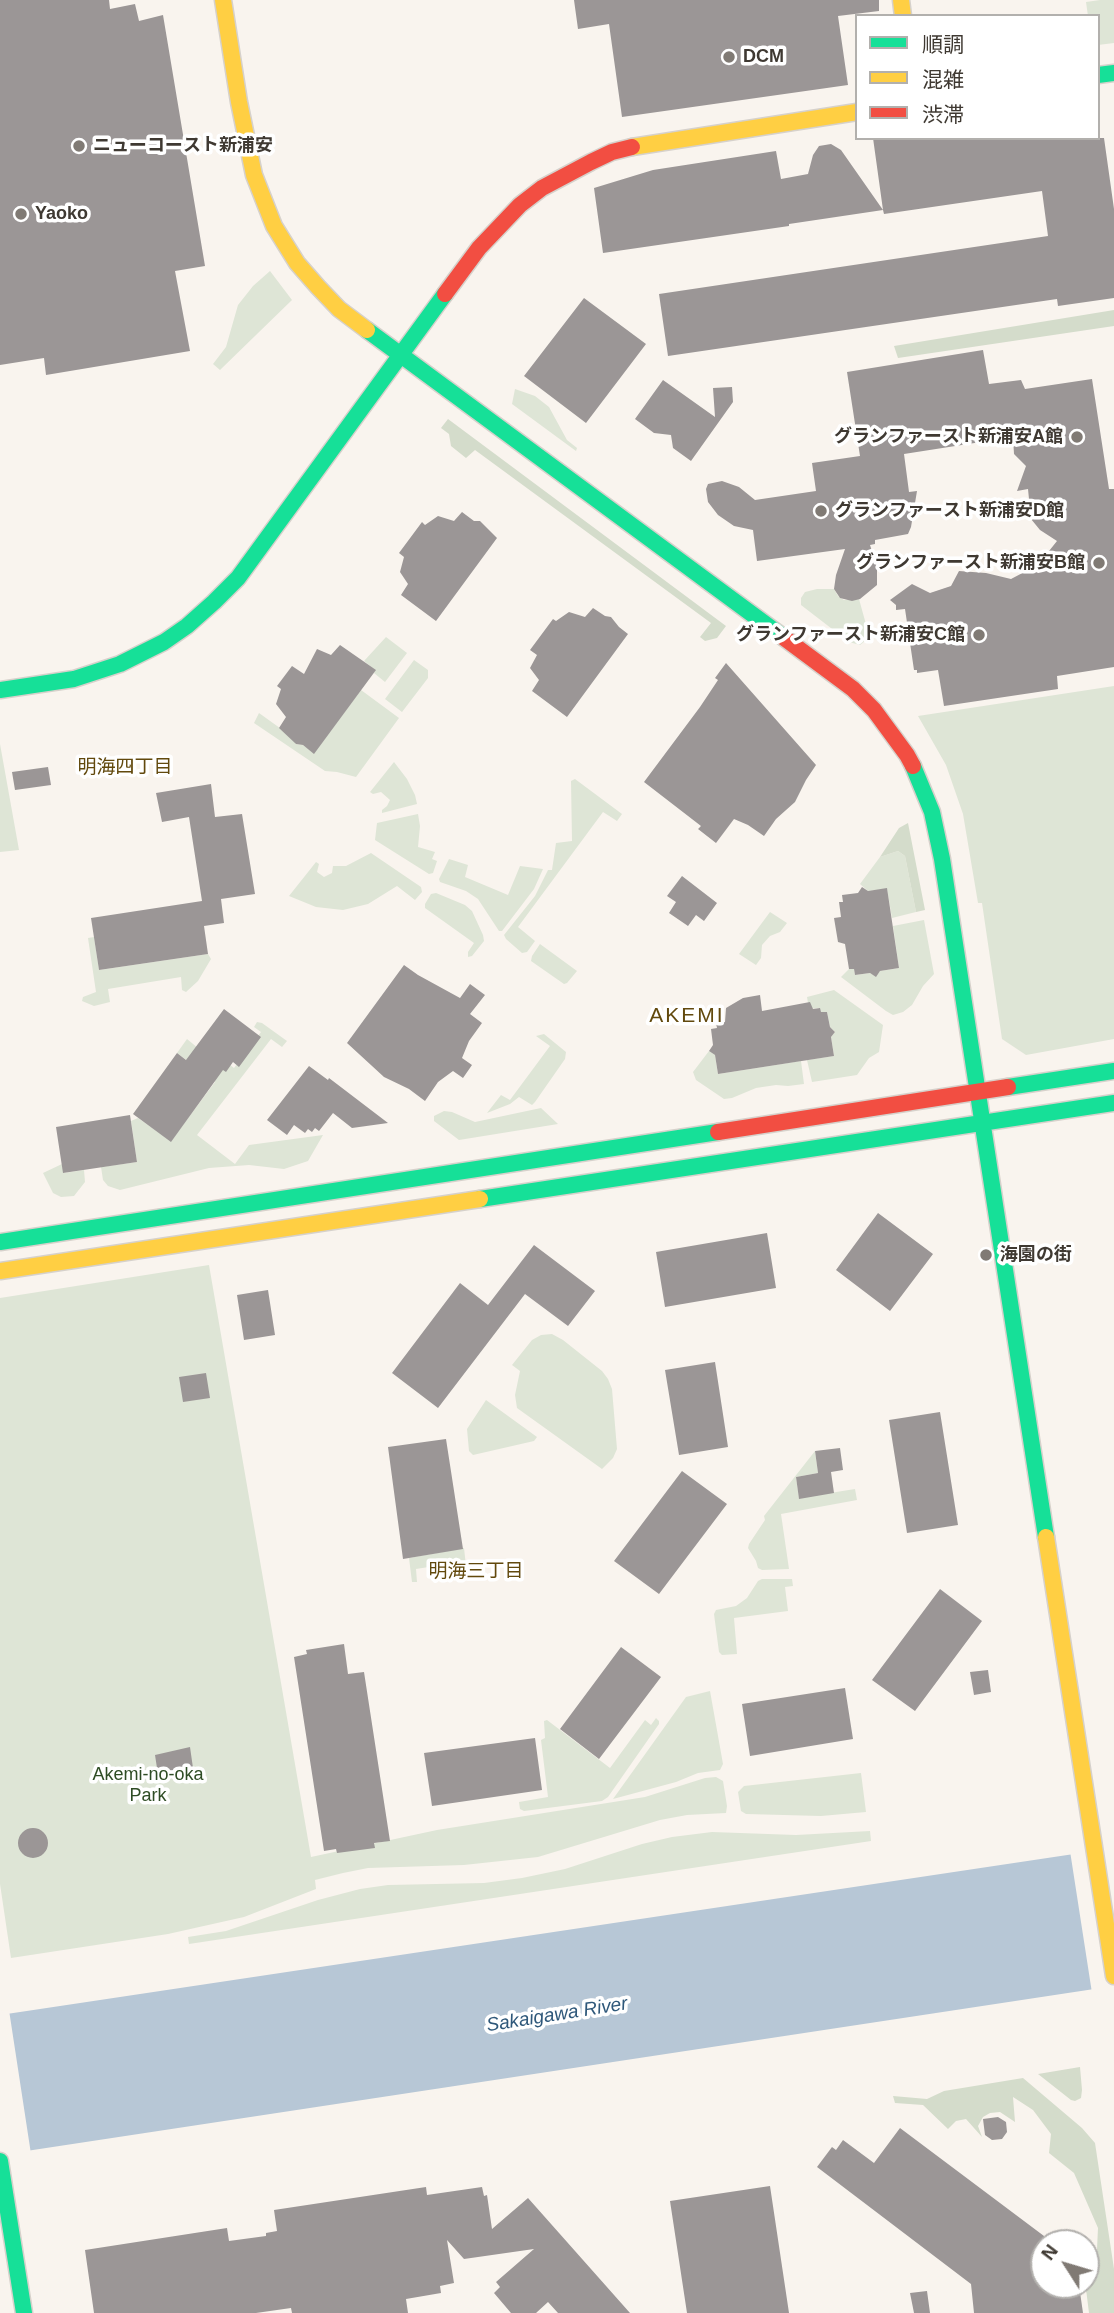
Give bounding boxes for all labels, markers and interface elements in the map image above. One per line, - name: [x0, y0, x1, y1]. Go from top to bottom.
- legend: [855, 14, 1100, 140]
- text: 順調: [922, 33, 964, 56]
- place label: DCM: [743, 46, 784, 68]
- marker: DCM: [721, 49, 737, 65]
- text: 混雑: [922, 68, 964, 91]
- text: 渋滞: [922, 103, 964, 126]
- place label: ニューコースト新浦安: [93, 135, 273, 157]
- marker: ニューコースト新浦安: [71, 138, 87, 154]
- place label: Yaoko: [35, 203, 88, 225]
- marker: Yaoko: [13, 206, 29, 222]
- place label: グランファースト新浦安A館: [834, 426, 1063, 448]
- marker: グランファースト新浦安A館: [1069, 429, 1085, 445]
- place label: グランファースト新浦安D館: [835, 500, 1064, 522]
- marker: グランファースト新浦安D館: [813, 503, 829, 519]
- place label: グランファースト新浦安B館: [856, 552, 1085, 574]
- marker: グランファースト新浦安B館: [1091, 555, 1107, 571]
- place label: グランファースト新浦安C館: [736, 624, 965, 646]
- marker: グランファースト新浦安C館: [971, 627, 987, 643]
- district label: 明海四丁目: [78, 757, 172, 779]
- district label: AKEMI: [650, 1003, 724, 1029]
- place label: 海園の街: [1000, 1244, 1072, 1266]
- marker: 海園の街: [978, 1247, 994, 1263]
- district label: 明海三丁目: [429, 1561, 523, 1583]
- park label: Akemi-no-oka Park: [92, 1764, 204, 1806]
- water label: Sakaigawa River: [485, 1993, 629, 2037]
- north arrow: [1030, 2229, 1100, 2299]
- text: N: [1037, 2240, 1062, 2264]

